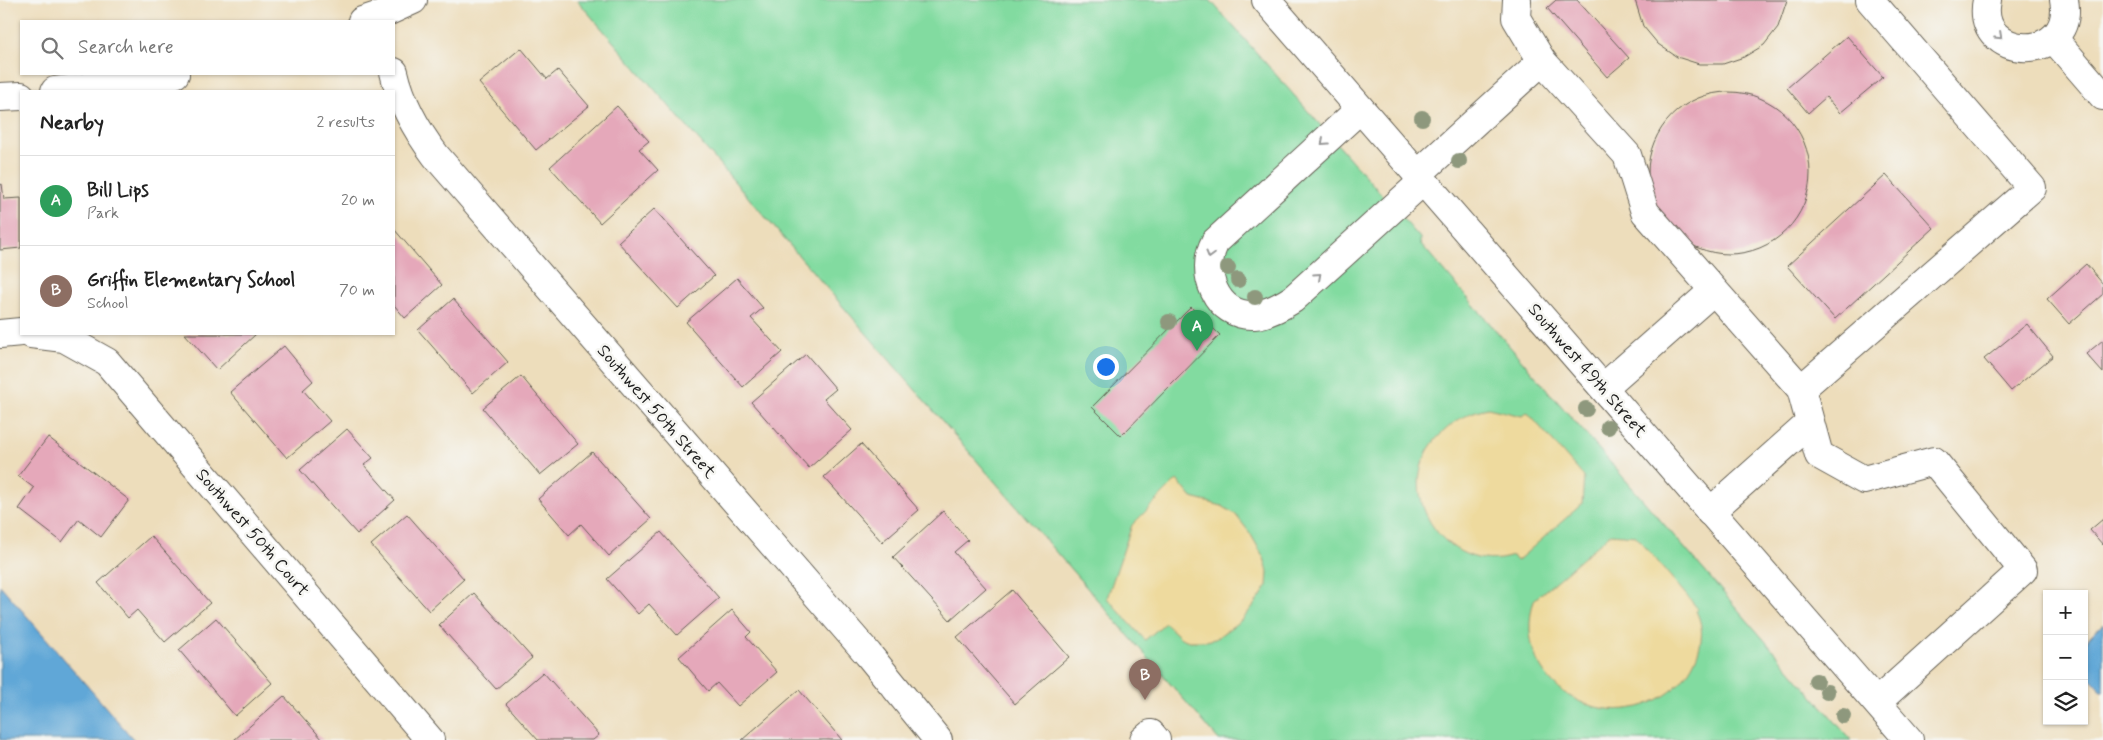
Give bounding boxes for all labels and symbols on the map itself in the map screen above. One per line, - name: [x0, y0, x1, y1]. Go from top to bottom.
- one-way arrow: [1993, 31, 2002, 40]
- one-way arrow: [1321, 136, 1330, 145]
- one-way arrow: [1205, 251, 1216, 260]
- one-way arrow: [1312, 273, 1321, 282]
- street label: Southwest 49th Street: [1522, 298, 1652, 443]
- pin: A: [1181, 310, 1213, 351]
- street label: Southwest 50th Street: [591, 339, 721, 484]
- your location: [1093, 354, 1119, 380]
- street label: Southwest 50th Court: [190, 464, 314, 602]
- pin: B: [1129, 659, 1161, 700]

